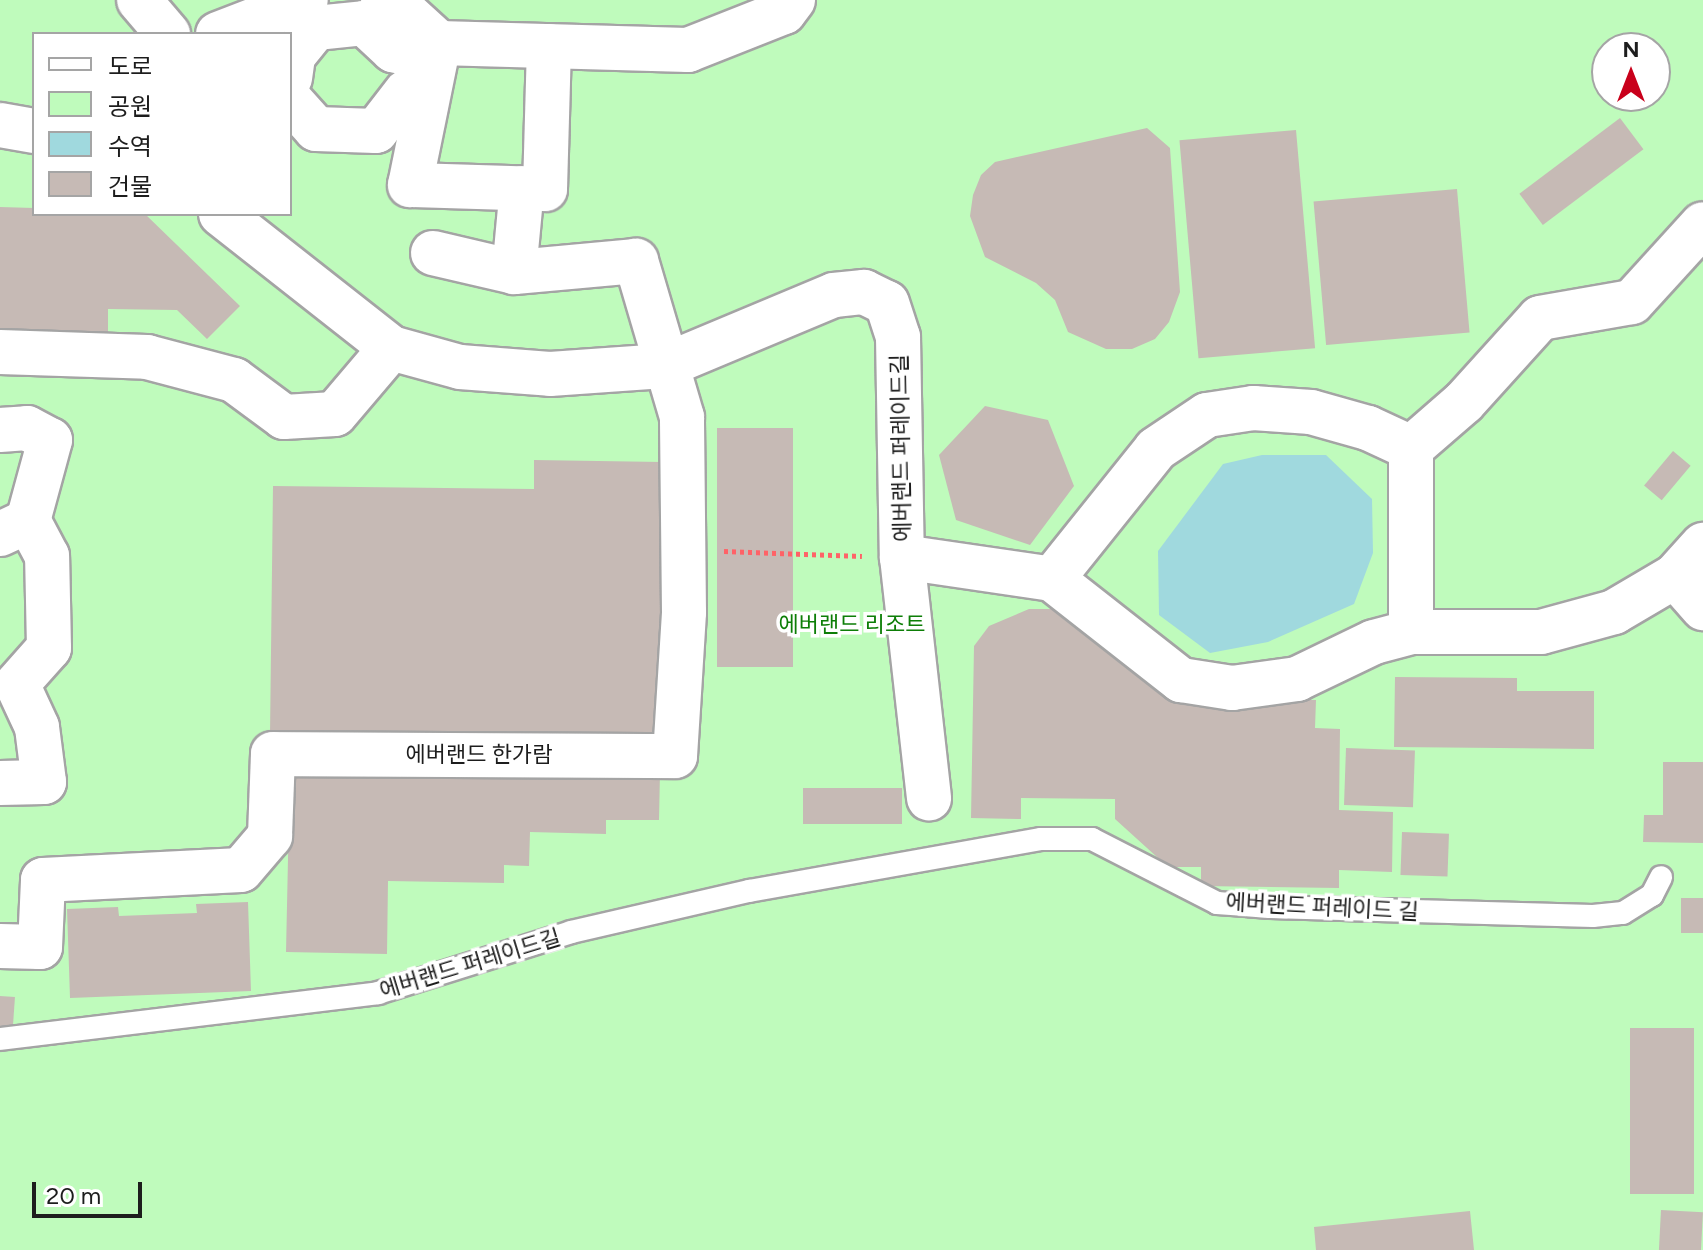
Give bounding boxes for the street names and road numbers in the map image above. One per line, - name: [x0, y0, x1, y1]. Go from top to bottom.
- street label: 에버랜드 퍼레이드길: [886, 354, 916, 542]
- street label: 에버랜드 한가람: [405, 742, 553, 768]
- street label: 에버랜드 퍼레이드 길: [1225, 889, 1419, 925]
- street label: 에버랜드 퍼레이드길: [376, 924, 564, 1004]

